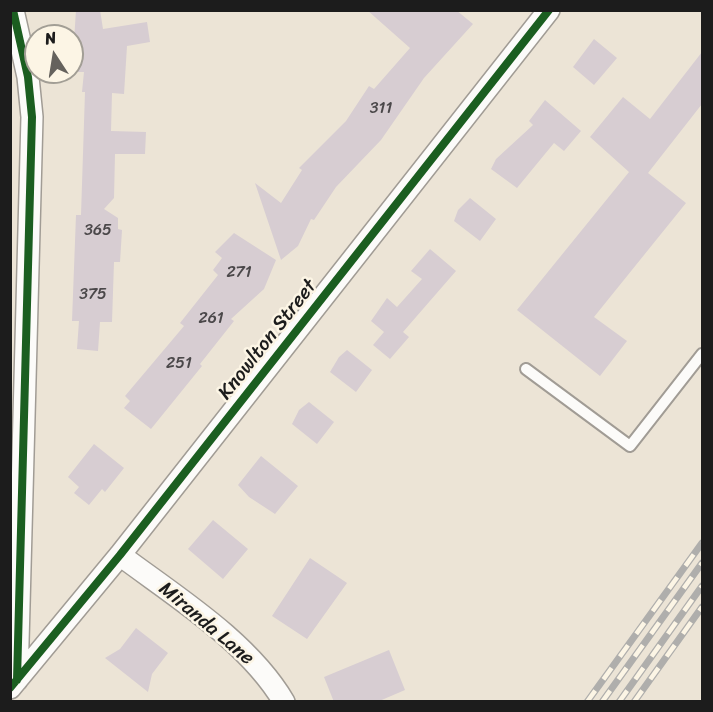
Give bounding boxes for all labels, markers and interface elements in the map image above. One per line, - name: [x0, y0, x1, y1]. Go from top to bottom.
- text: N: [42, 23, 59, 53]
- north arrow: [24, 24, 84, 84]
- house number: 311: [370, 99, 392, 119]
- house number: 365: [84, 221, 112, 241]
- house number: 271: [226, 263, 252, 283]
- street label: Knowlton Street: [214, 275, 322, 405]
- house number: 375: [79, 285, 107, 305]
- house number: 261: [198, 309, 224, 329]
- house number: 251: [166, 354, 192, 374]
- street label: Miranda Lane: [153, 577, 259, 671]

